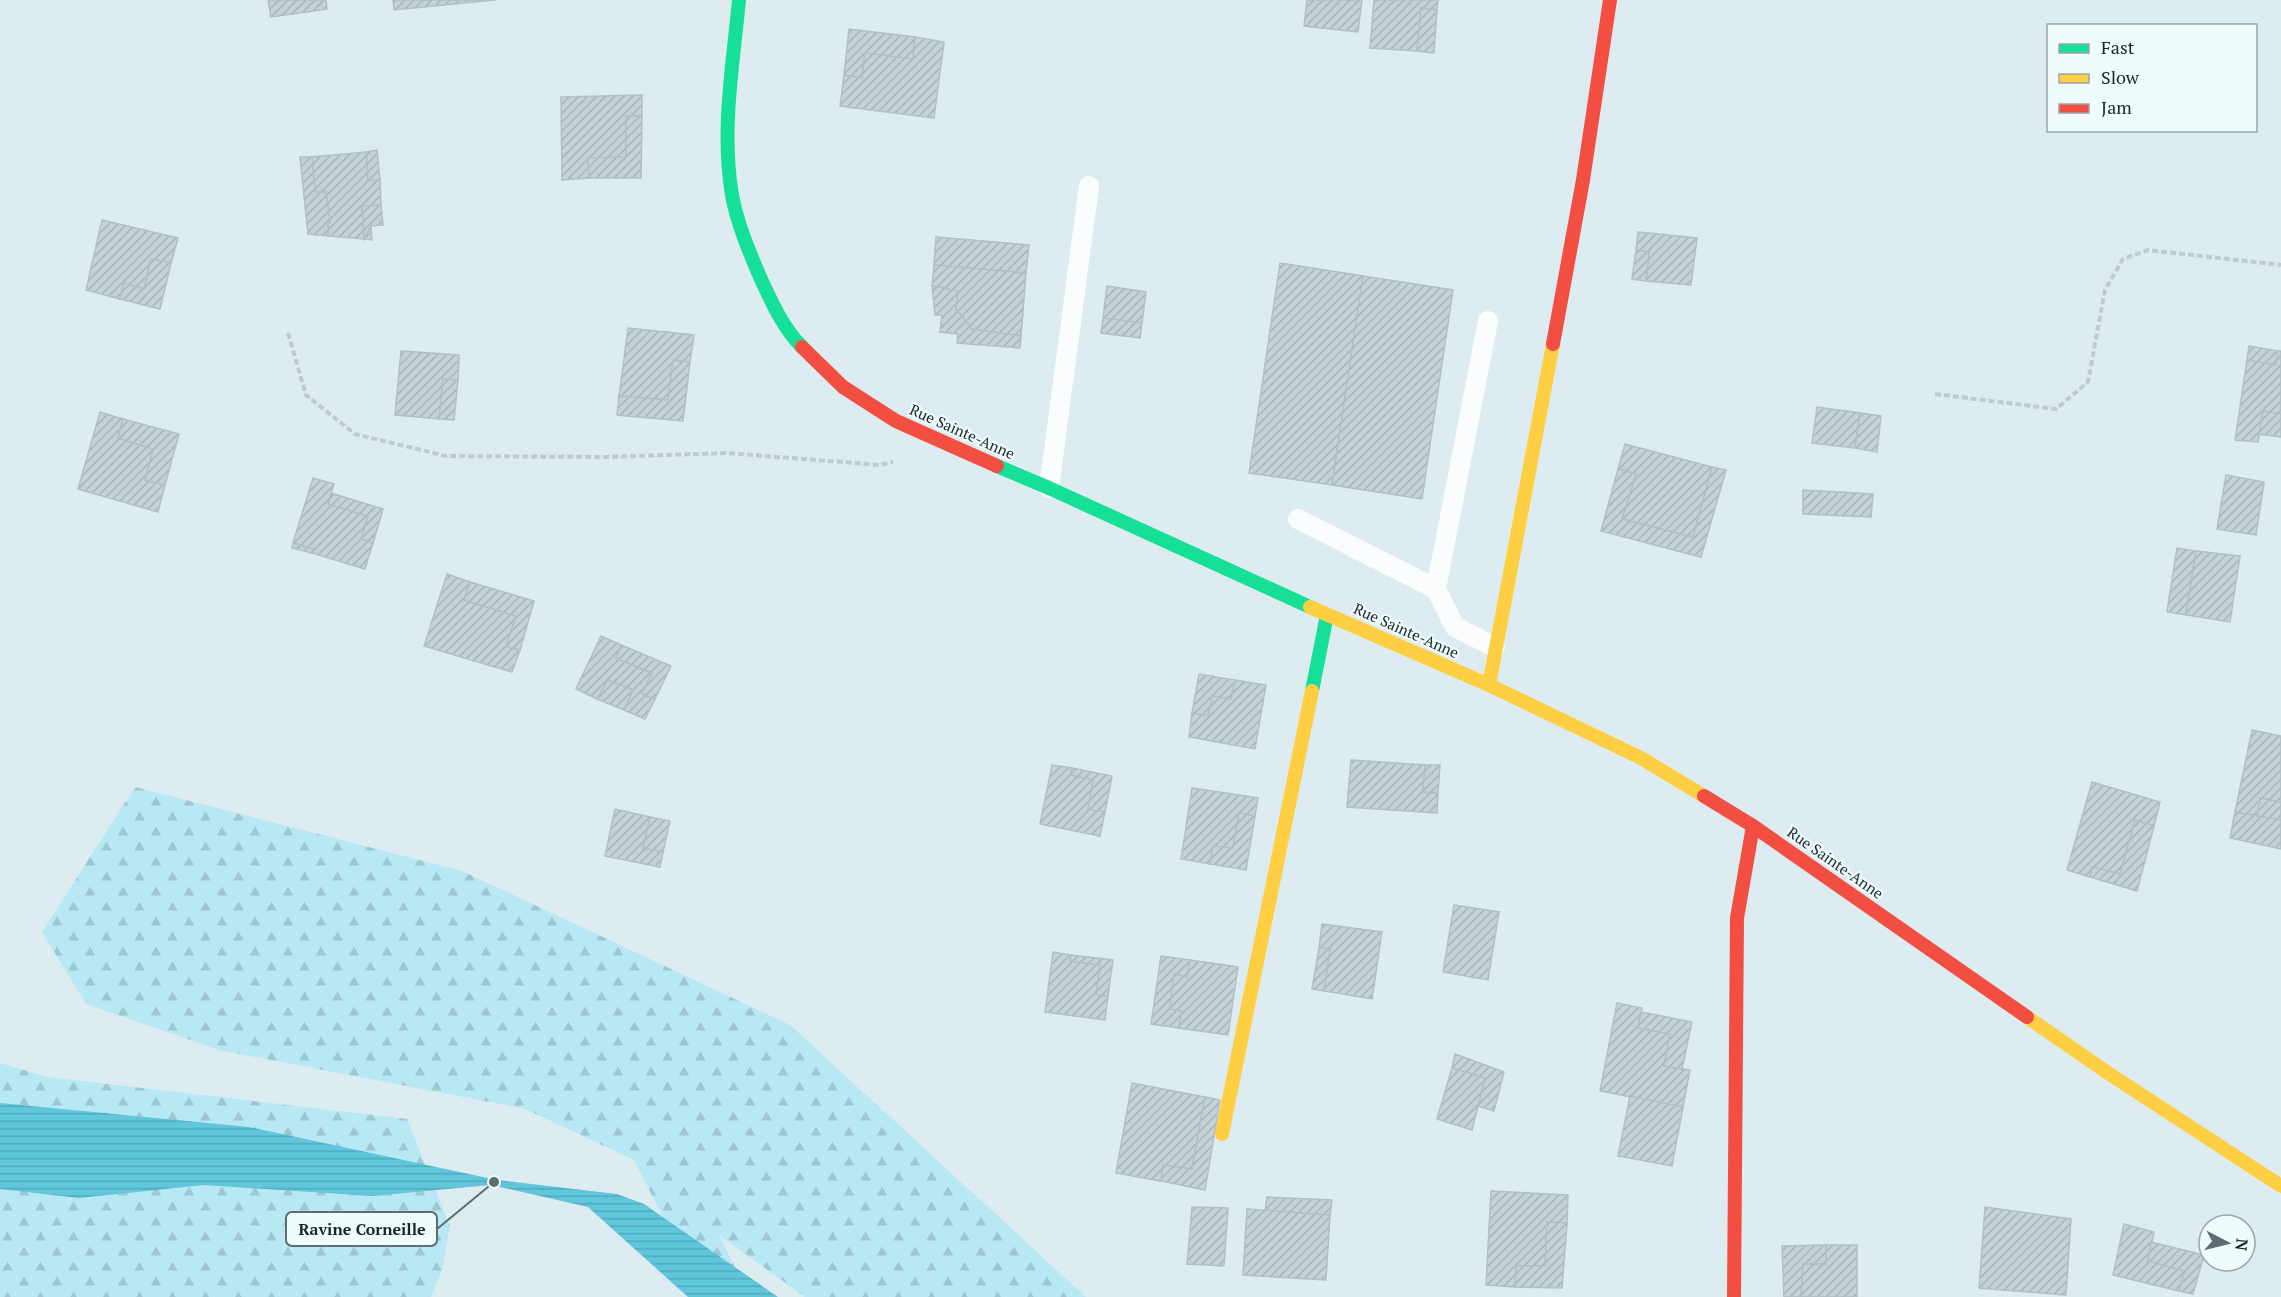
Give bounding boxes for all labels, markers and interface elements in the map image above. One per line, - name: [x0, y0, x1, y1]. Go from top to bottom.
- legend: [2047, 24, 2257, 132]
- text: Fast: [2101, 35, 2135, 59]
- text: Slow: [2101, 65, 2140, 89]
- text: Jam: [2101, 95, 2132, 119]
- street label: Rue Sainte-Anne: [907, 399, 1018, 463]
- street label: Rue Sainte-Anne: [1351, 598, 1462, 662]
- street label: Rue Sainte-Anne: [1784, 822, 1888, 903]
- callout: Ravine Corneille: [286, 1212, 437, 1246]
- north arrow: [2197, 1213, 2257, 1273]
- text: Ravine Corneille: [298, 1218, 426, 1240]
- text: N: [2230, 1237, 2254, 1252]

